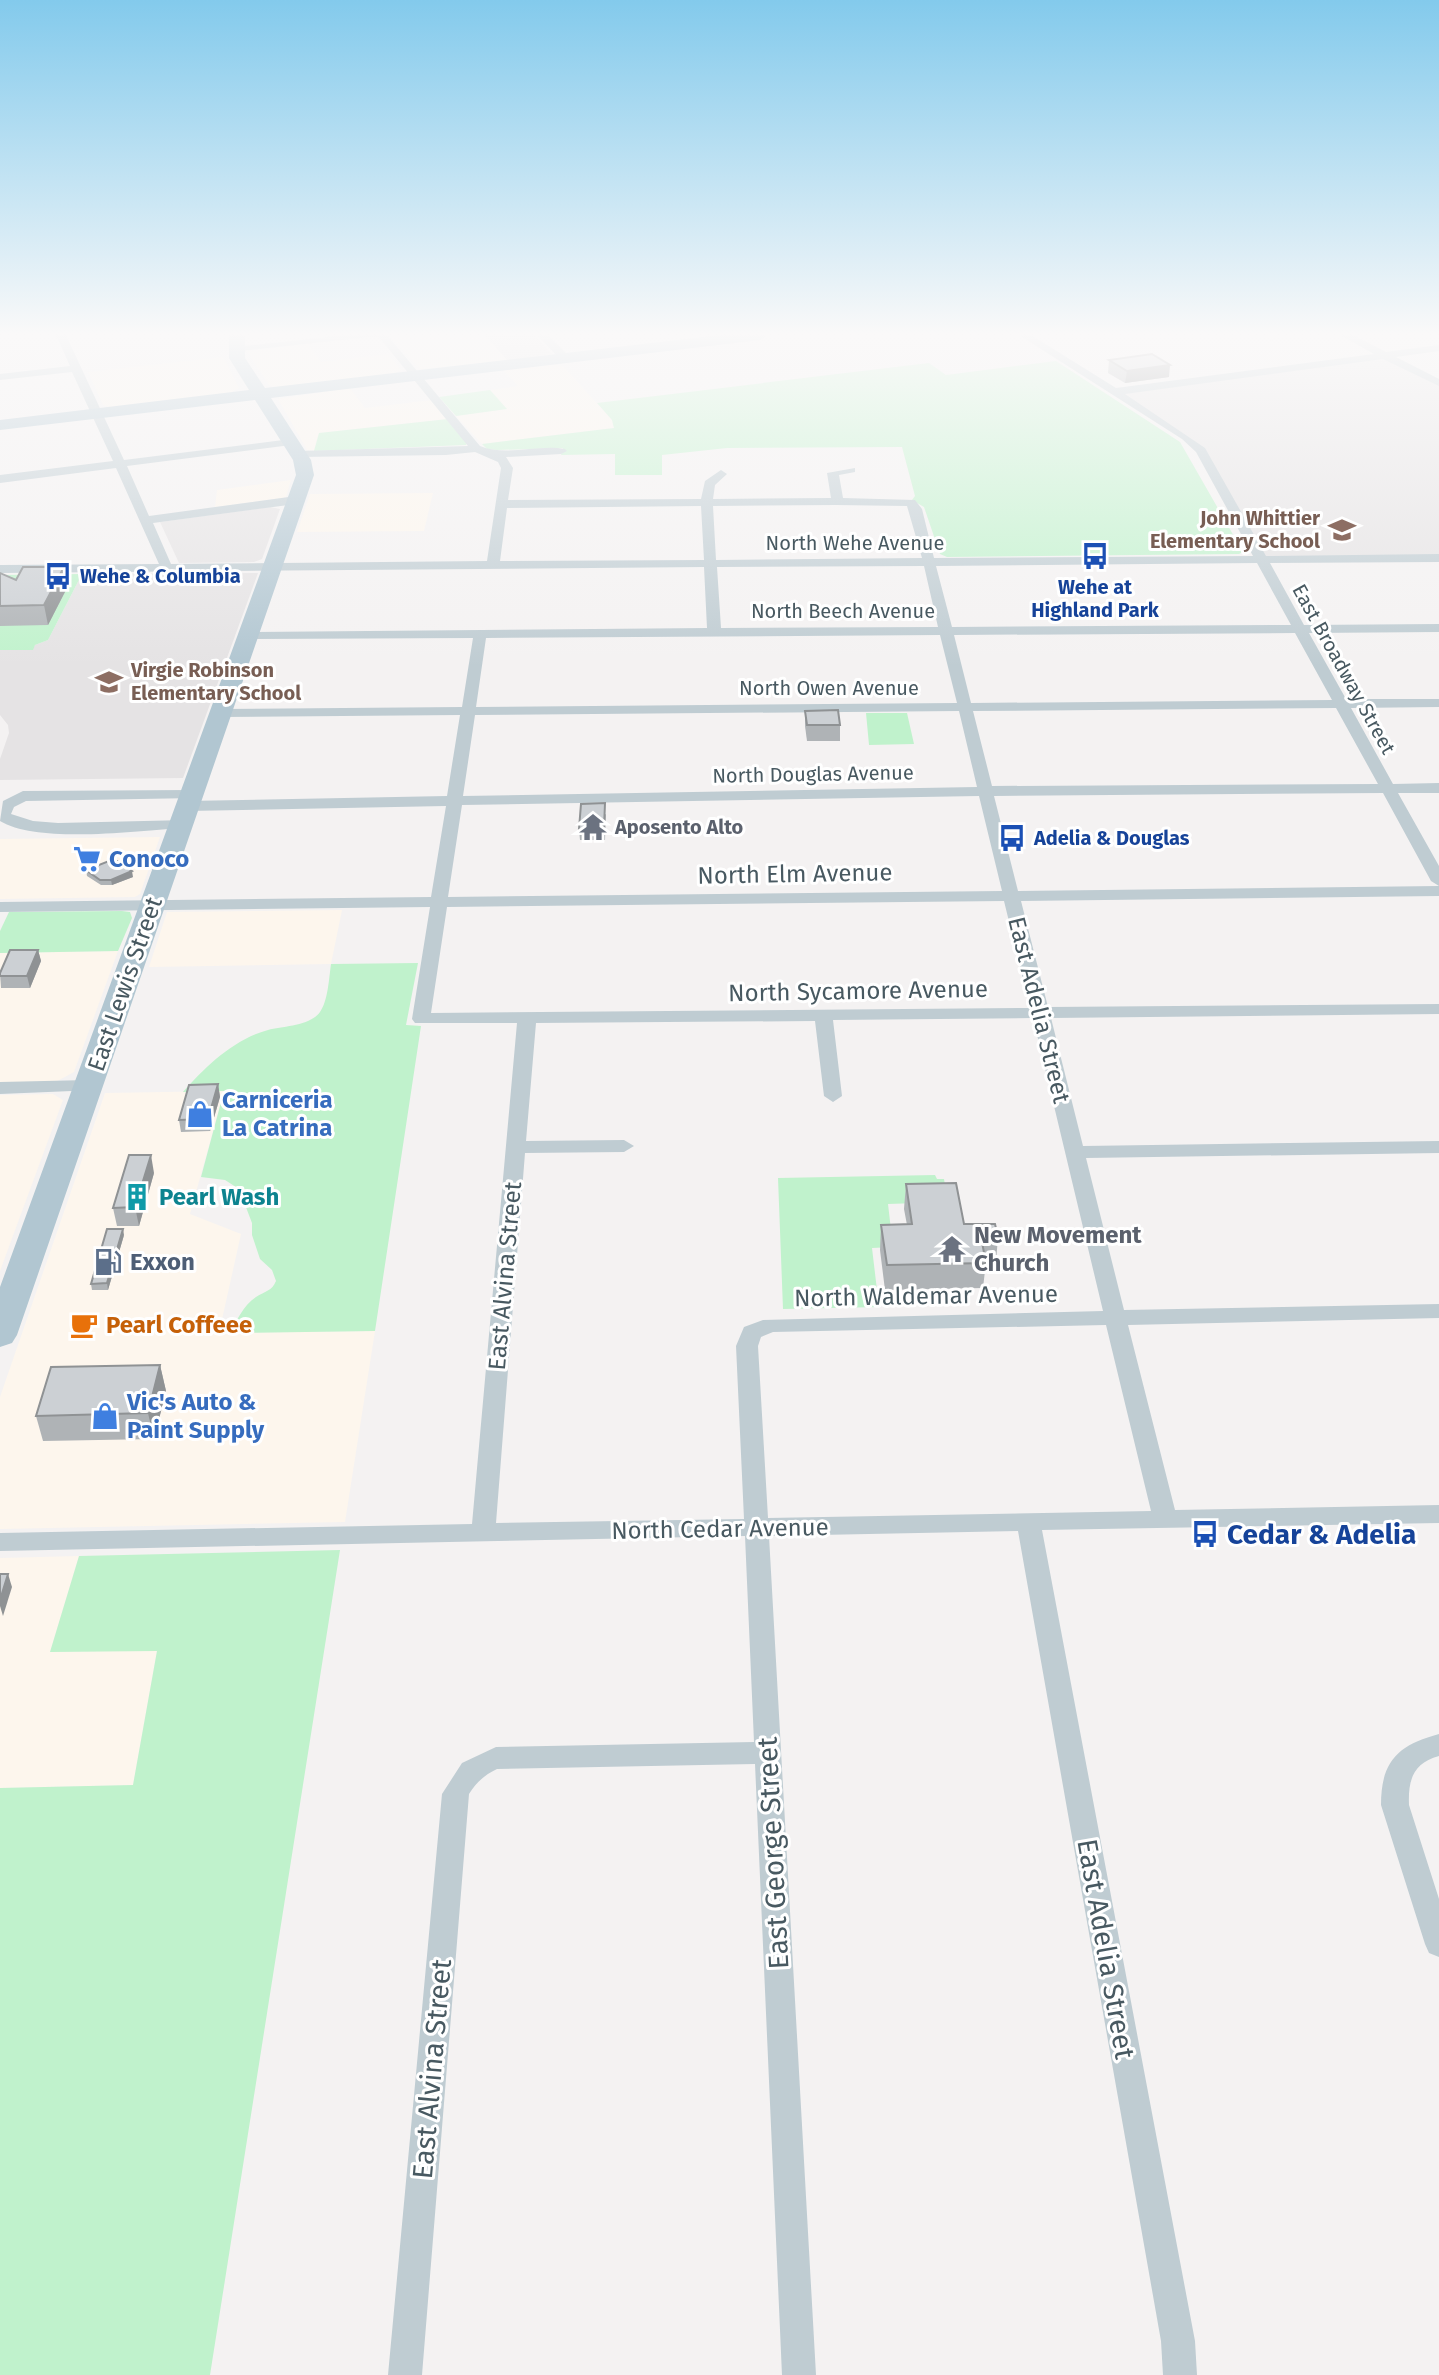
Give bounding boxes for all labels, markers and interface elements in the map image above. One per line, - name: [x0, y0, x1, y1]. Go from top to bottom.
- place label: John Whittier Elementary School: [1150, 506, 1321, 553]
- school or university icon: John Whittier Elementary School: [1327, 515, 1357, 545]
- street label: North Wehe Avenue: [766, 531, 944, 555]
- bus stop icon: Wehe at Highland Park: [1080, 541, 1110, 571]
- bus stop icon: Wehe & Columbia: [43, 561, 73, 591]
- place label: Wehe & Columbia: [80, 564, 241, 588]
- place label: Wehe at Highland Park: [1031, 575, 1160, 622]
- street label: East Broadway Street: [1287, 580, 1401, 759]
- street label: North Beech Avenue: [751, 599, 935, 623]
- place label: Virgie Robinson Elementary School: [130, 658, 301, 705]
- school or university icon: Virgie Robinson Elementary School: [94, 667, 124, 697]
- street label: North Owen Avenue: [739, 676, 919, 700]
- street label: North Douglas Avenue: [712, 760, 914, 788]
- temple icon: Aposento Alto: [578, 812, 608, 842]
- place label: Aposento Alto: [614, 815, 744, 839]
- bus stop icon: Adelia & Douglas: [997, 823, 1027, 853]
- place label: Adelia & Douglas: [1033, 826, 1190, 850]
- supermarket icon: Conoco: [72, 844, 102, 874]
- place label: Conoco: [109, 845, 189, 873]
- street label: North Elm Avenue: [697, 858, 893, 890]
- street label: East Lewis Street: [82, 893, 168, 1075]
- street label: East Adelia Street: [1002, 914, 1076, 1106]
- street label: North Sycamore Avenue: [728, 975, 988, 1007]
- place label: Carniceria La Catrina: [222, 1086, 333, 1142]
- shop icon: Carniceria La Catrina: [185, 1099, 215, 1129]
- street label: East Alvina Street: [483, 1180, 527, 1372]
- building icon: Pearl Wash: [122, 1182, 152, 1212]
- place label: Pearl Wash: [159, 1183, 279, 1211]
- place label: New Movement Church: [974, 1221, 1142, 1277]
- temple icon: New Movement Church: [937, 1234, 967, 1264]
- fuel station icon: Exxon: [93, 1247, 123, 1277]
- place label: Exxon: [130, 1248, 195, 1276]
- street label: North Waldemar Avenue: [794, 1280, 1058, 1312]
- cafe icon: Pearl Coffeee: [69, 1310, 99, 1340]
- place label: Pearl Coffeee: [106, 1311, 252, 1339]
- place label: Vic's Auto & Paint Supply: [126, 1388, 265, 1444]
- shop icon: Vic's Auto & Paint Supply: [90, 1401, 120, 1431]
- street label: North Cedar Avenue: [611, 1513, 829, 1545]
- place label: Cedar & Adelia: [1227, 1518, 1416, 1551]
- bus stop icon: Cedar & Adelia: [1190, 1519, 1220, 1549]
- street label: East George Street: [750, 1735, 796, 1970]
- street label: East Adelia Street: [1070, 1836, 1142, 2063]
- street label: East Alvina Street: [406, 1957, 458, 2180]

